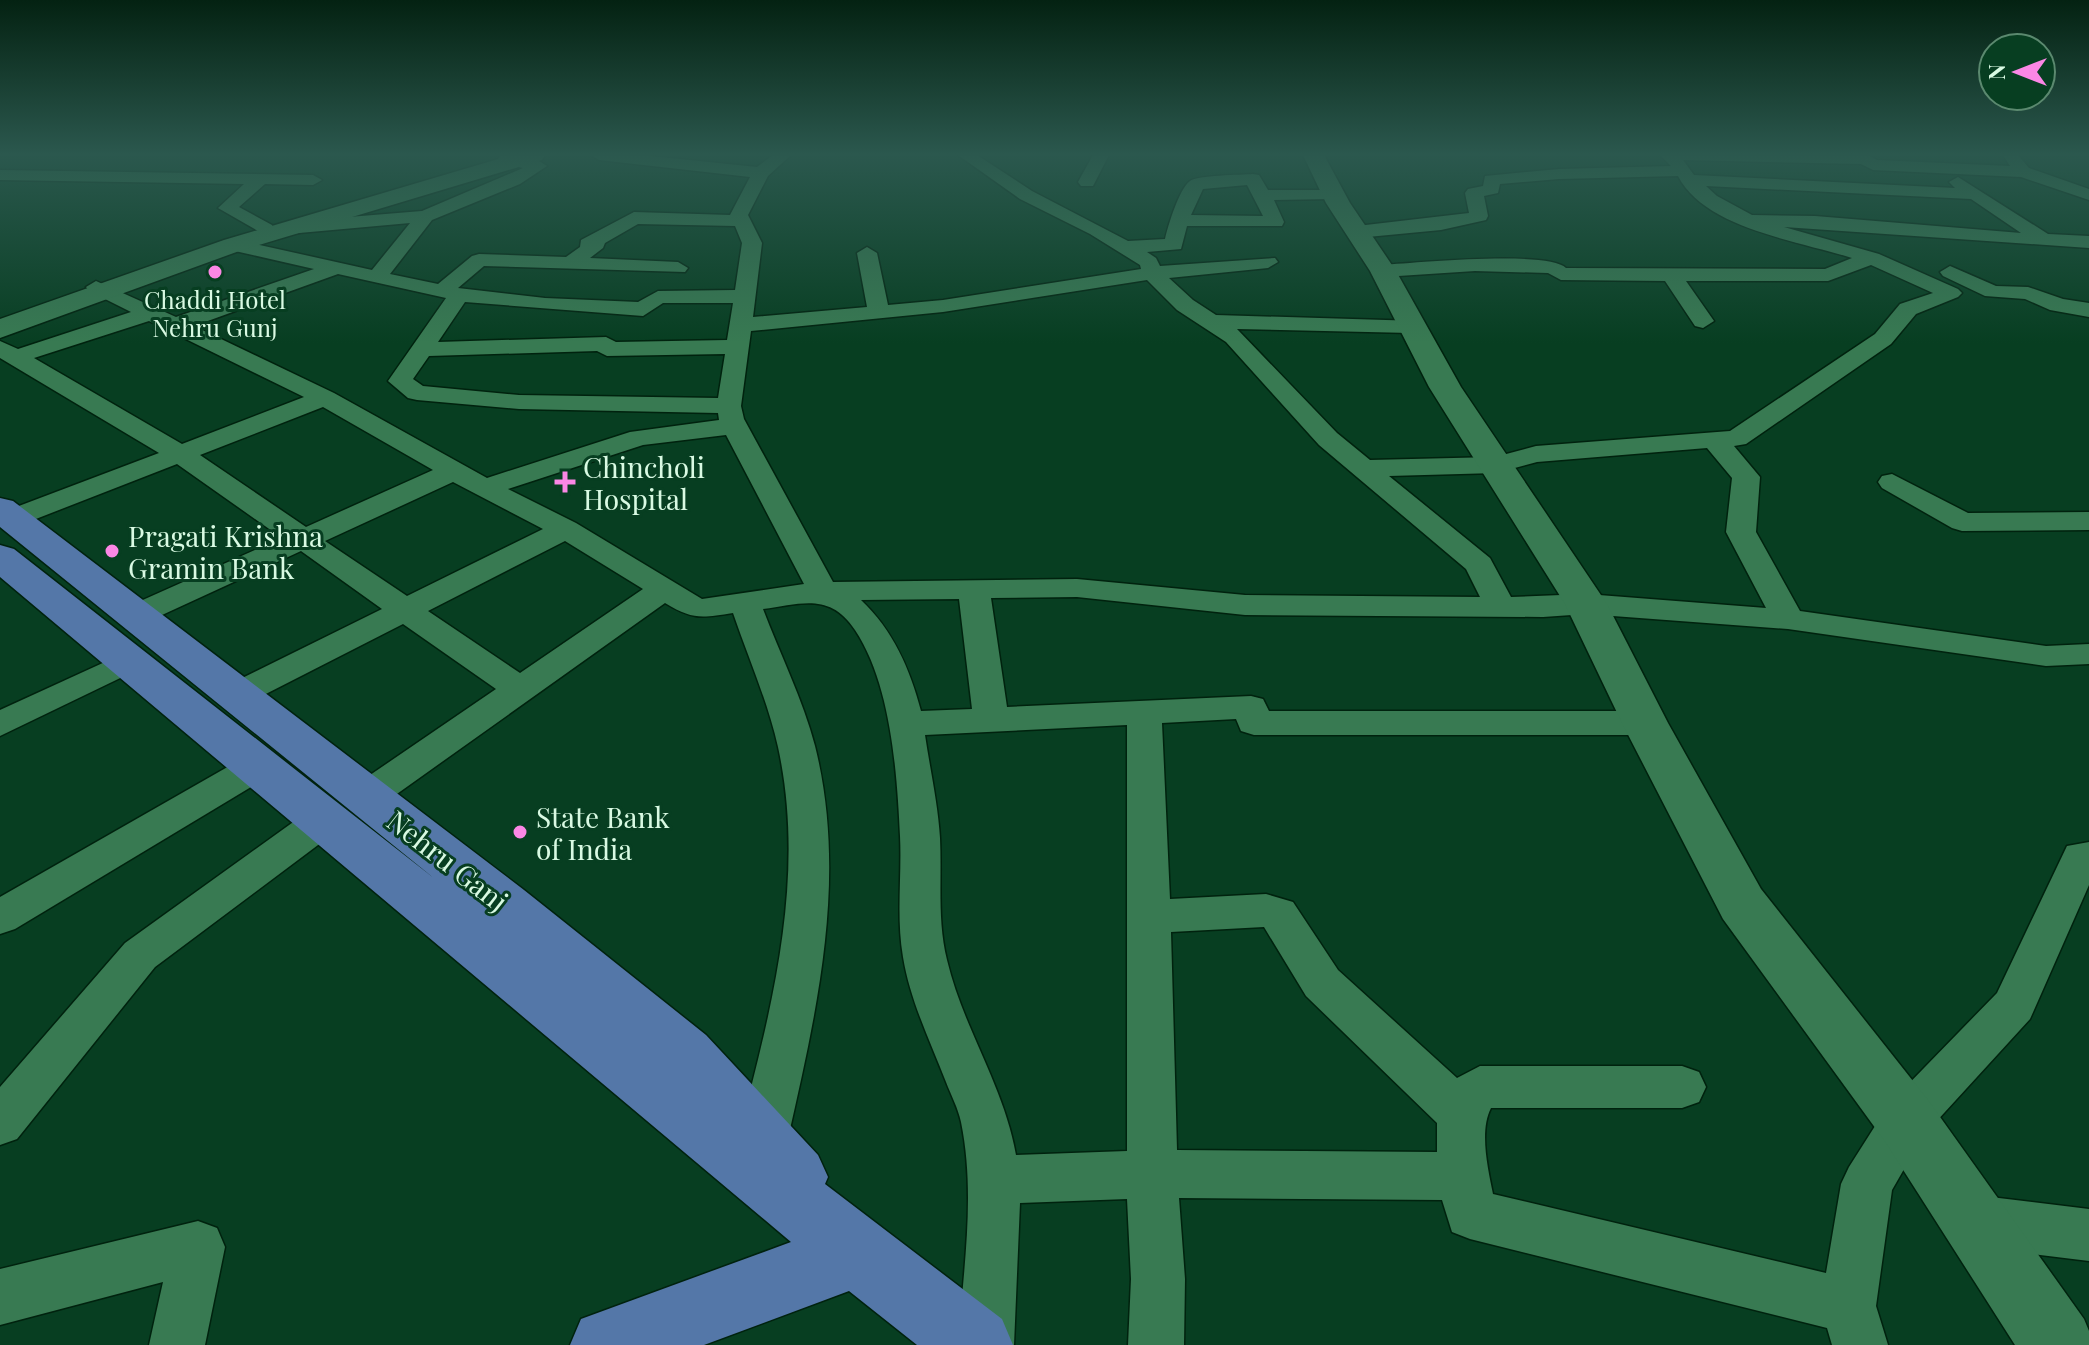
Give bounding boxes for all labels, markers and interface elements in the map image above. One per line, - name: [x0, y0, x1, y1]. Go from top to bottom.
- north arrow: [1977, 32, 2057, 112]
- text: N: [1981, 64, 2011, 80]
- marker: Chaddi Hotel Nehru Gunj: [206, 263, 224, 281]
- place label: Chaddi Hotel Nehru Gunj: [144, 283, 286, 343]
- place label: Chincholi Hospital: [583, 448, 705, 517]
- marker: Chincholi Hospital: [554, 471, 576, 493]
- place label: Pragati Krishna Gramin Bank: [128, 517, 323, 586]
- marker: Pragati Krishna Gramin Bank: [103, 542, 121, 560]
- place label: State Bank of India: [536, 798, 670, 867]
- street label: Nehru Ganj: [380, 801, 516, 919]
- marker: State Bank of India: [511, 823, 529, 841]

